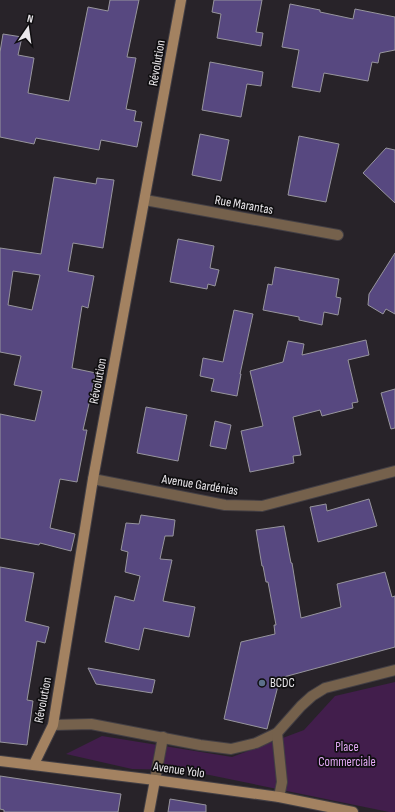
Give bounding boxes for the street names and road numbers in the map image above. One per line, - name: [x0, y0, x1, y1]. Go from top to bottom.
- street label: Révolution: [145, 39, 169, 87]
- street label: Rue Marantas: [213, 192, 275, 218]
- street label: Révolution: [86, 357, 110, 405]
- street label: Avenue Gardénias: [160, 471, 240, 499]
- street label: Révolution: [31, 676, 55, 724]
- street label: Avenue Yolo: [151, 758, 206, 782]

